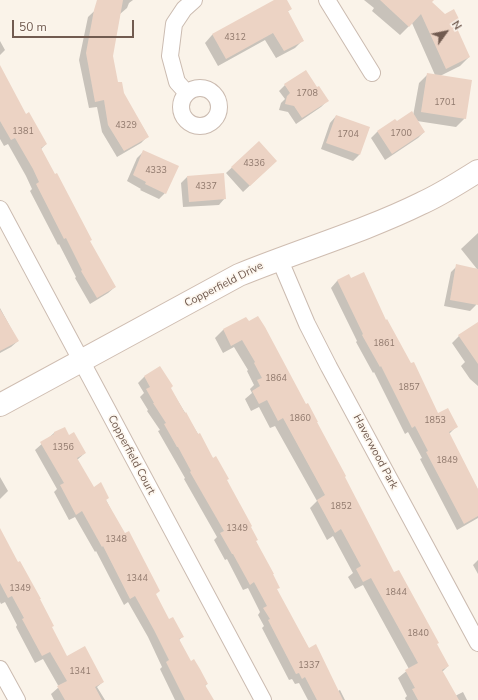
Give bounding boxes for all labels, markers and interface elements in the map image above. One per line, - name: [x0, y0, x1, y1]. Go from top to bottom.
- scale bar: [14, 12, 136, 38]
- north arrow: [426, 12, 466, 52]
- text: N: [448, 18, 465, 33]
- text: 50 m: [19, 19, 47, 35]
- house number: 4312: [224, 33, 246, 43]
- house number: 1708: [296, 89, 318, 99]
- house number: 1701: [434, 98, 456, 108]
- house number: 4329: [115, 121, 137, 131]
- house number: 1381: [12, 127, 34, 137]
- house number: 1700: [390, 129, 412, 139]
- house number: 1704: [337, 130, 359, 140]
- house number: 4336: [243, 159, 265, 169]
- house number: 4333: [145, 166, 167, 176]
- house number: 4337: [195, 182, 217, 192]
- street label: Copperfield Drive: [182, 259, 266, 311]
- house number: 1861: [373, 339, 395, 349]
- house number: 1864: [265, 374, 287, 384]
- house number: 1857: [398, 383, 420, 393]
- street label: Haverwood Park: [350, 412, 400, 492]
- street label: Copperfield Court: [105, 413, 157, 497]
- house number: 1860: [289, 414, 311, 424]
- house number: 1853: [424, 416, 446, 426]
- house number: 1356: [52, 443, 74, 453]
- house number: 1849: [436, 456, 458, 466]
- house number: 1852: [330, 502, 352, 512]
- house number: 1349: [226, 524, 248, 534]
- house number: 1348: [105, 535, 127, 545]
- house number: 1344: [126, 574, 148, 584]
- house number: 1349: [9, 584, 31, 594]
- house number: 1844: [385, 588, 407, 598]
- house number: 1840: [407, 629, 429, 639]
- house number: 1337: [298, 661, 320, 671]
- house number: 1341: [69, 667, 91, 677]

